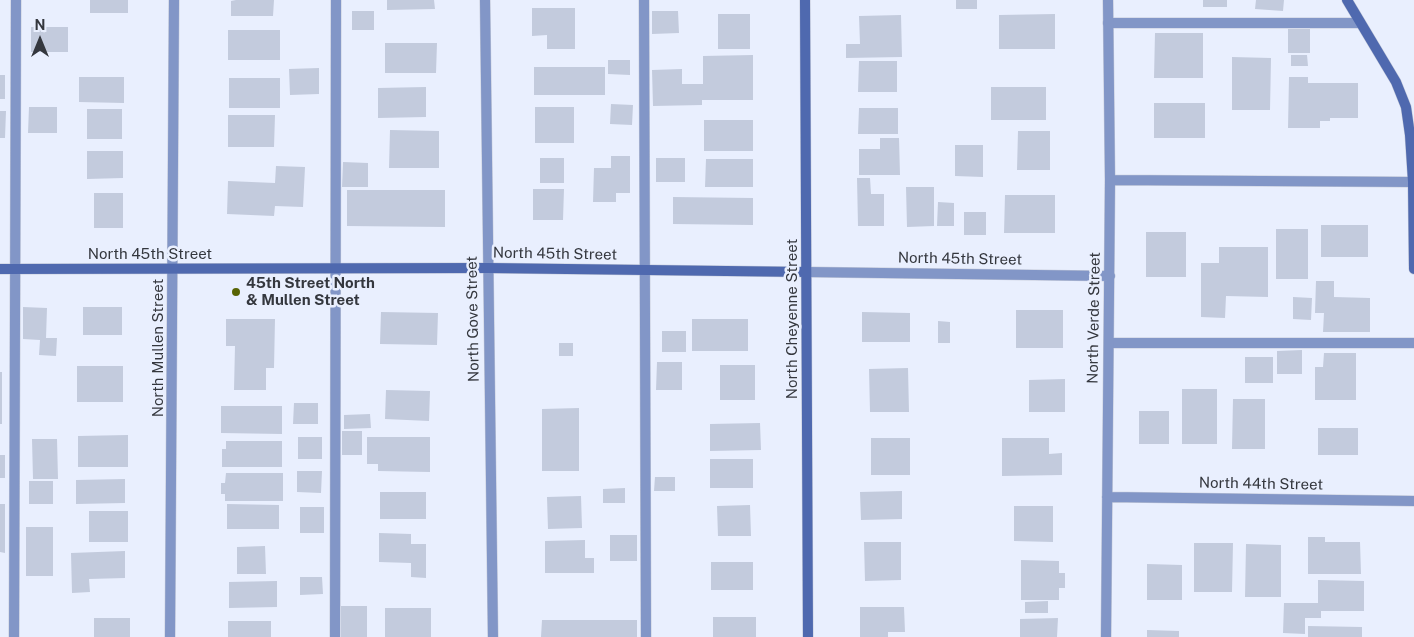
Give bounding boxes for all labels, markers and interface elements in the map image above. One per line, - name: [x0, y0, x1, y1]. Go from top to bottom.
- north arrow: [15, 15, 65, 65]
- text: N: [35, 17, 45, 33]
- street label: North Cheyenne Street: [783, 239, 801, 399]
- street label: North 45th Street: [493, 244, 617, 264]
- street label: North 45th Street: [88, 245, 212, 263]
- street label: North 45th Street: [898, 249, 1022, 269]
- street label: North Verde Street: [1084, 252, 1104, 384]
- street label: North Gove Street: [463, 256, 483, 382]
- place label: 45th Street North & Mullen Street: [246, 274, 375, 309]
- street label: North Mullen Street: [149, 279, 167, 417]
- marker: 45th Street North & Mullen Street: [230, 286, 242, 298]
- street label: North 44th Street: [1199, 474, 1323, 494]

